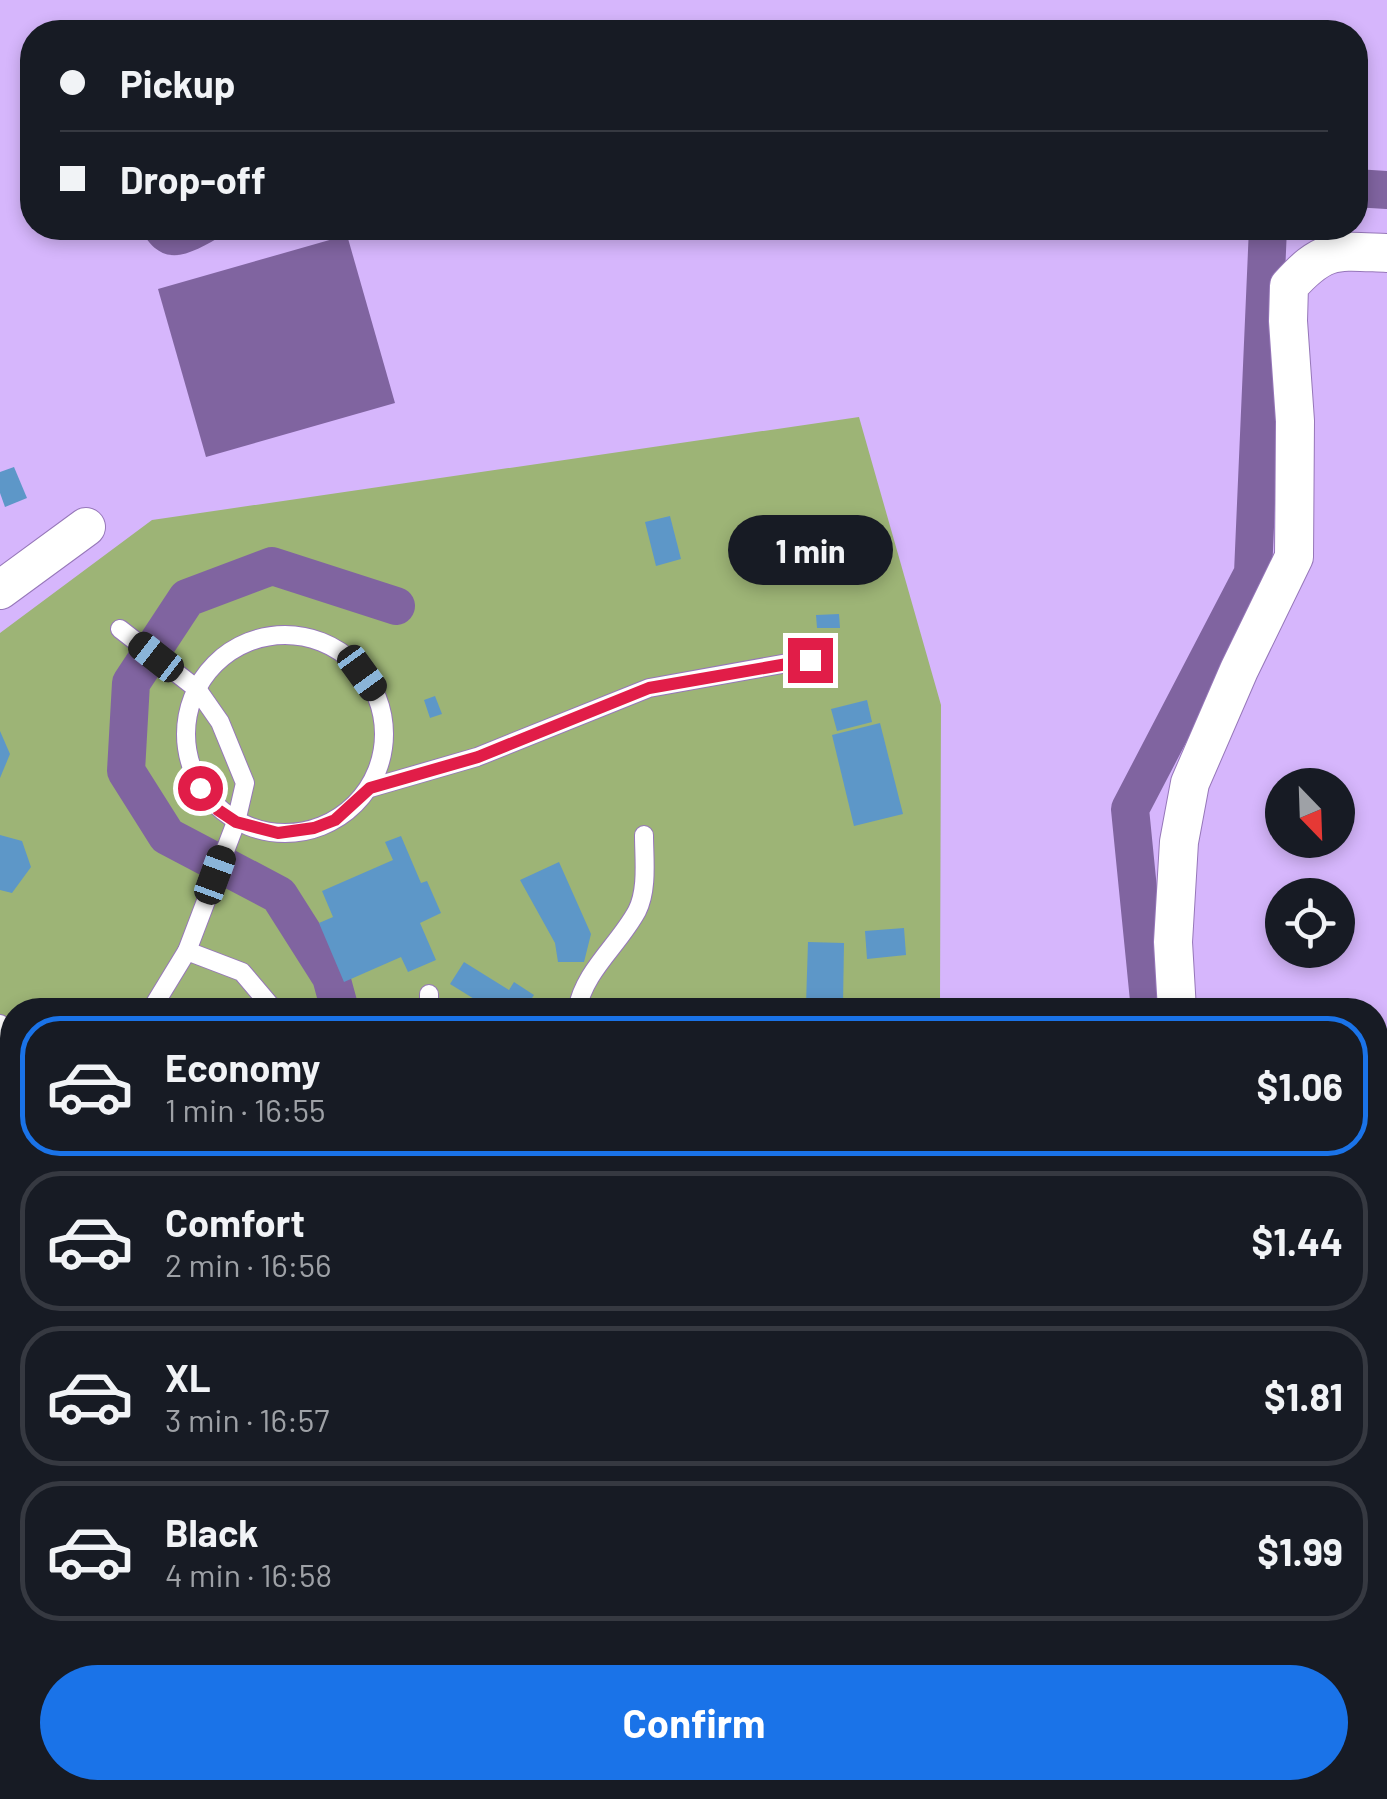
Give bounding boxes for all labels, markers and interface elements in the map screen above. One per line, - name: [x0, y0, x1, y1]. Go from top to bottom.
- text: Pickup: [120, 60, 235, 106]
- text: Drop-off: [120, 156, 266, 202]
- callout: 1 min: [728, 515, 892, 585]
- text: 1 min: [775, 531, 846, 569]
- car: [123, 627, 189, 687]
- route end: [788, 638, 833, 683]
- car: [332, 640, 392, 706]
- route start: [178, 766, 223, 811]
- north arrow: [1265, 768, 1355, 858]
- map controls: [1265, 768, 1355, 968]
- car: [191, 842, 239, 908]
- button: locate: [1265, 878, 1355, 968]
- icon: car: [45, 1041, 135, 1131]
- text: Economy: [165, 1044, 320, 1090]
- text: $1.06: [1256, 1063, 1343, 1109]
- text: 1 min · 16:55: [165, 1090, 325, 1128]
- icon: car: [45, 1196, 135, 1286]
- text: Comfort: [165, 1199, 305, 1245]
- text: $1.44: [1252, 1218, 1343, 1264]
- text: 2 min · 16:56: [165, 1245, 331, 1283]
- icon: car: [45, 1351, 135, 1441]
- text: XL: [165, 1354, 211, 1400]
- text: $1.81: [1264, 1373, 1343, 1419]
- text: 3 min · 16:57: [165, 1400, 329, 1438]
- icon: car: [45, 1506, 135, 1596]
- text: Black: [165, 1509, 259, 1555]
- text: $1.99: [1257, 1528, 1343, 1574]
- text: 4 min · 16:58: [165, 1555, 332, 1593]
- button: Confirm: [40, 1665, 1348, 1780]

